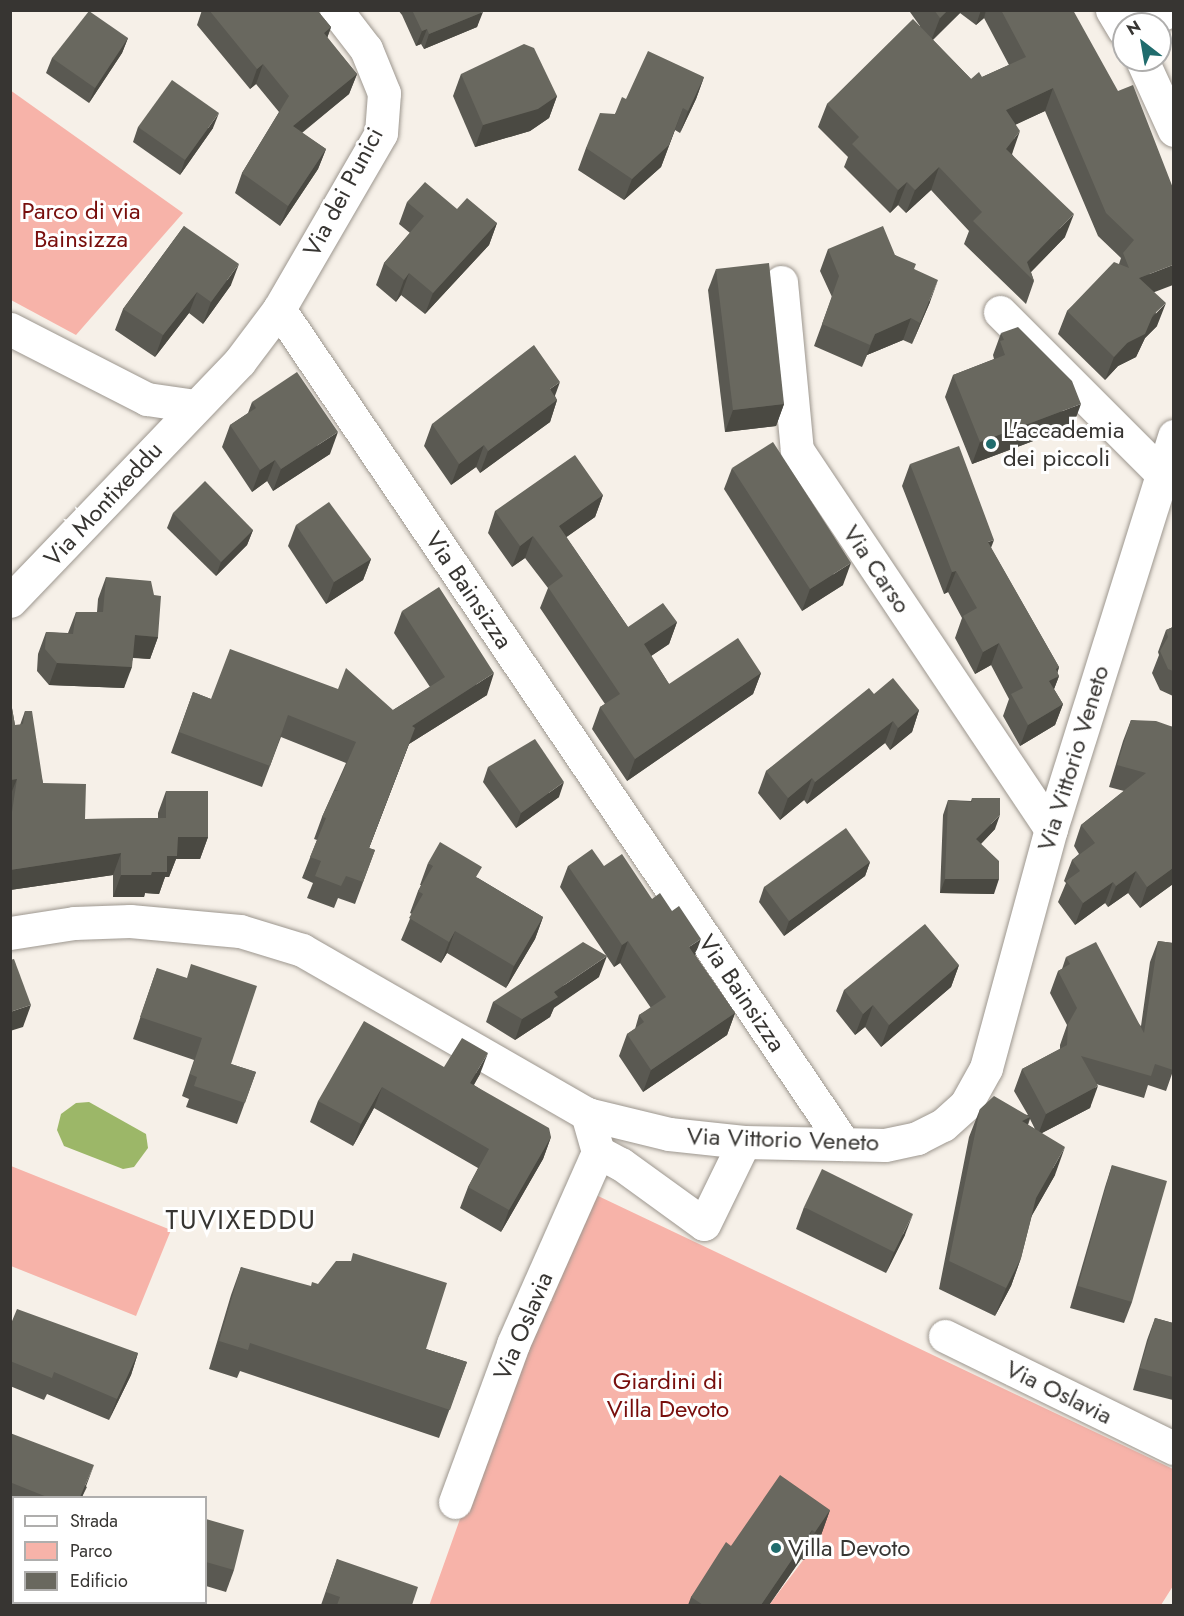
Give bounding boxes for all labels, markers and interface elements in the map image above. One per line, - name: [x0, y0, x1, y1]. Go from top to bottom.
- north arrow: [1112, 12, 1172, 72]
- text: N: [1122, 15, 1145, 41]
- street label: Via dei Punici: [297, 122, 389, 262]
- park label: Parco di via Bainsizza: [21, 197, 141, 253]
- place label: L'accademia dei piccoli: [1003, 416, 1125, 472]
- street label: Via Montixeddu: [38, 436, 168, 572]
- marker: L'accademia dei piccoli: [984, 437, 998, 451]
- street label: Via Carso: [837, 520, 917, 618]
- street label: Via Bainsizza: [419, 526, 519, 654]
- street label: Via Vittorio Veneto: [1031, 662, 1115, 854]
- street label: Via Bainsizza: [692, 929, 792, 1057]
- street label: Via Vittorio Veneto: [686, 1121, 880, 1157]
- district label: TUVIXEDDU: [166, 1204, 316, 1236]
- street label: Via Oslavia: [487, 1268, 559, 1384]
- street label: Via Oslavia: [1001, 1354, 1117, 1430]
- park label: Giardini di Villa Devoto: [607, 1367, 729, 1423]
- legend: [12, 1496, 207, 1604]
- text: Strada: [70, 1508, 118, 1534]
- place label: Villa Devoto: [788, 1534, 910, 1562]
- text: Parco: [70, 1538, 112, 1564]
- marker: Villa Devoto: [769, 1541, 783, 1555]
- text: Edificio: [70, 1568, 128, 1594]

